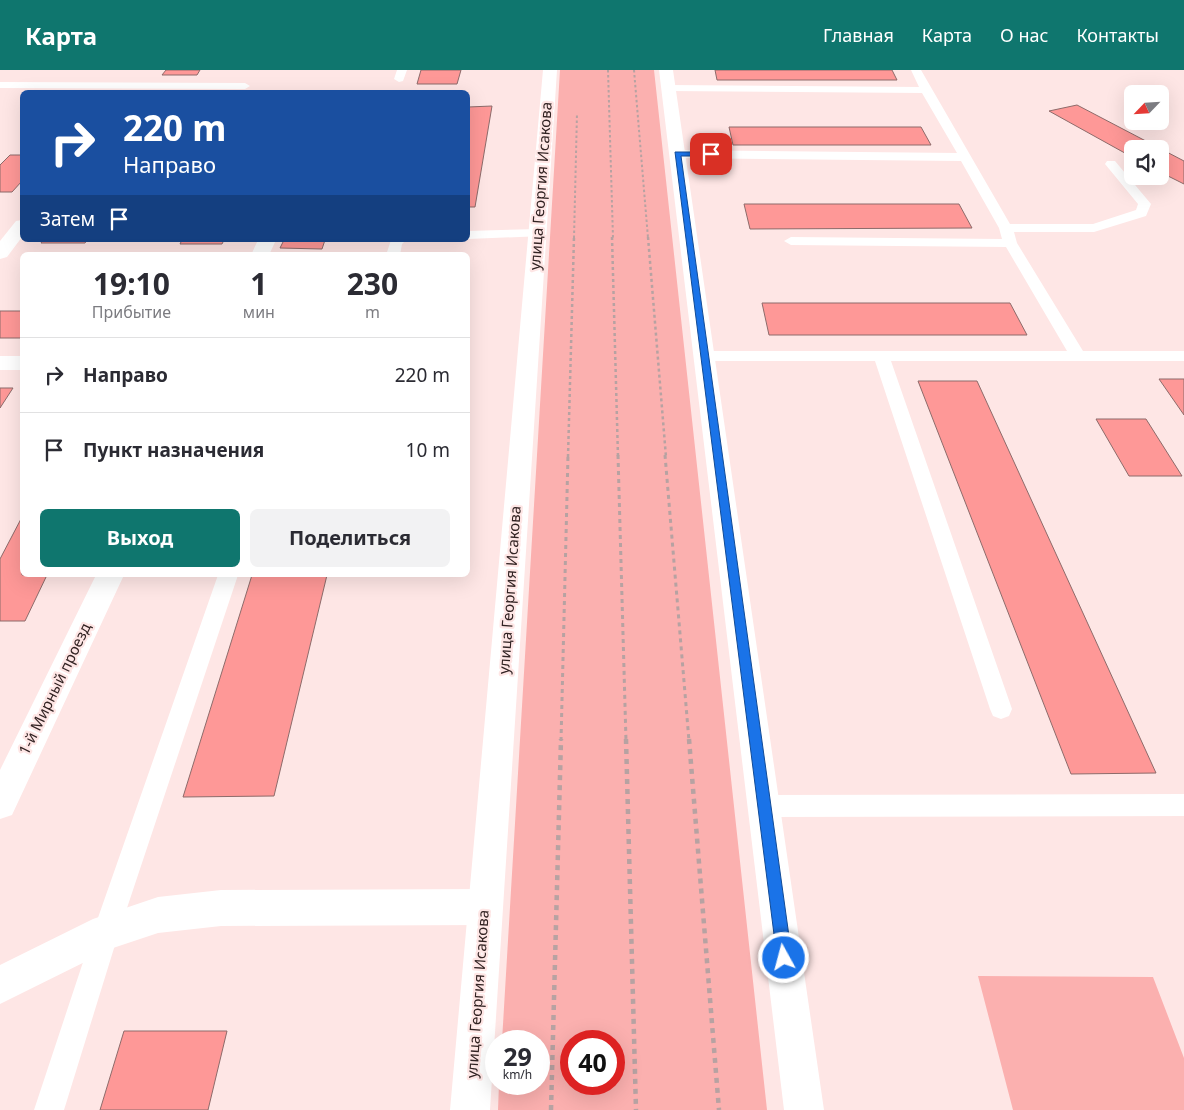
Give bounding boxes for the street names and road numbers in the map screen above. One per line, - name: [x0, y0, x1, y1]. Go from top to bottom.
- street label: улица Георгия Исакова: [524, 101, 556, 271]
- street label: улица Георгия Исакова: [493, 505, 525, 675]
- street label: 1-й Мирный проезд: [13, 619, 95, 758]
- street label: улица Георгия Исакова: [461, 909, 493, 1079]

